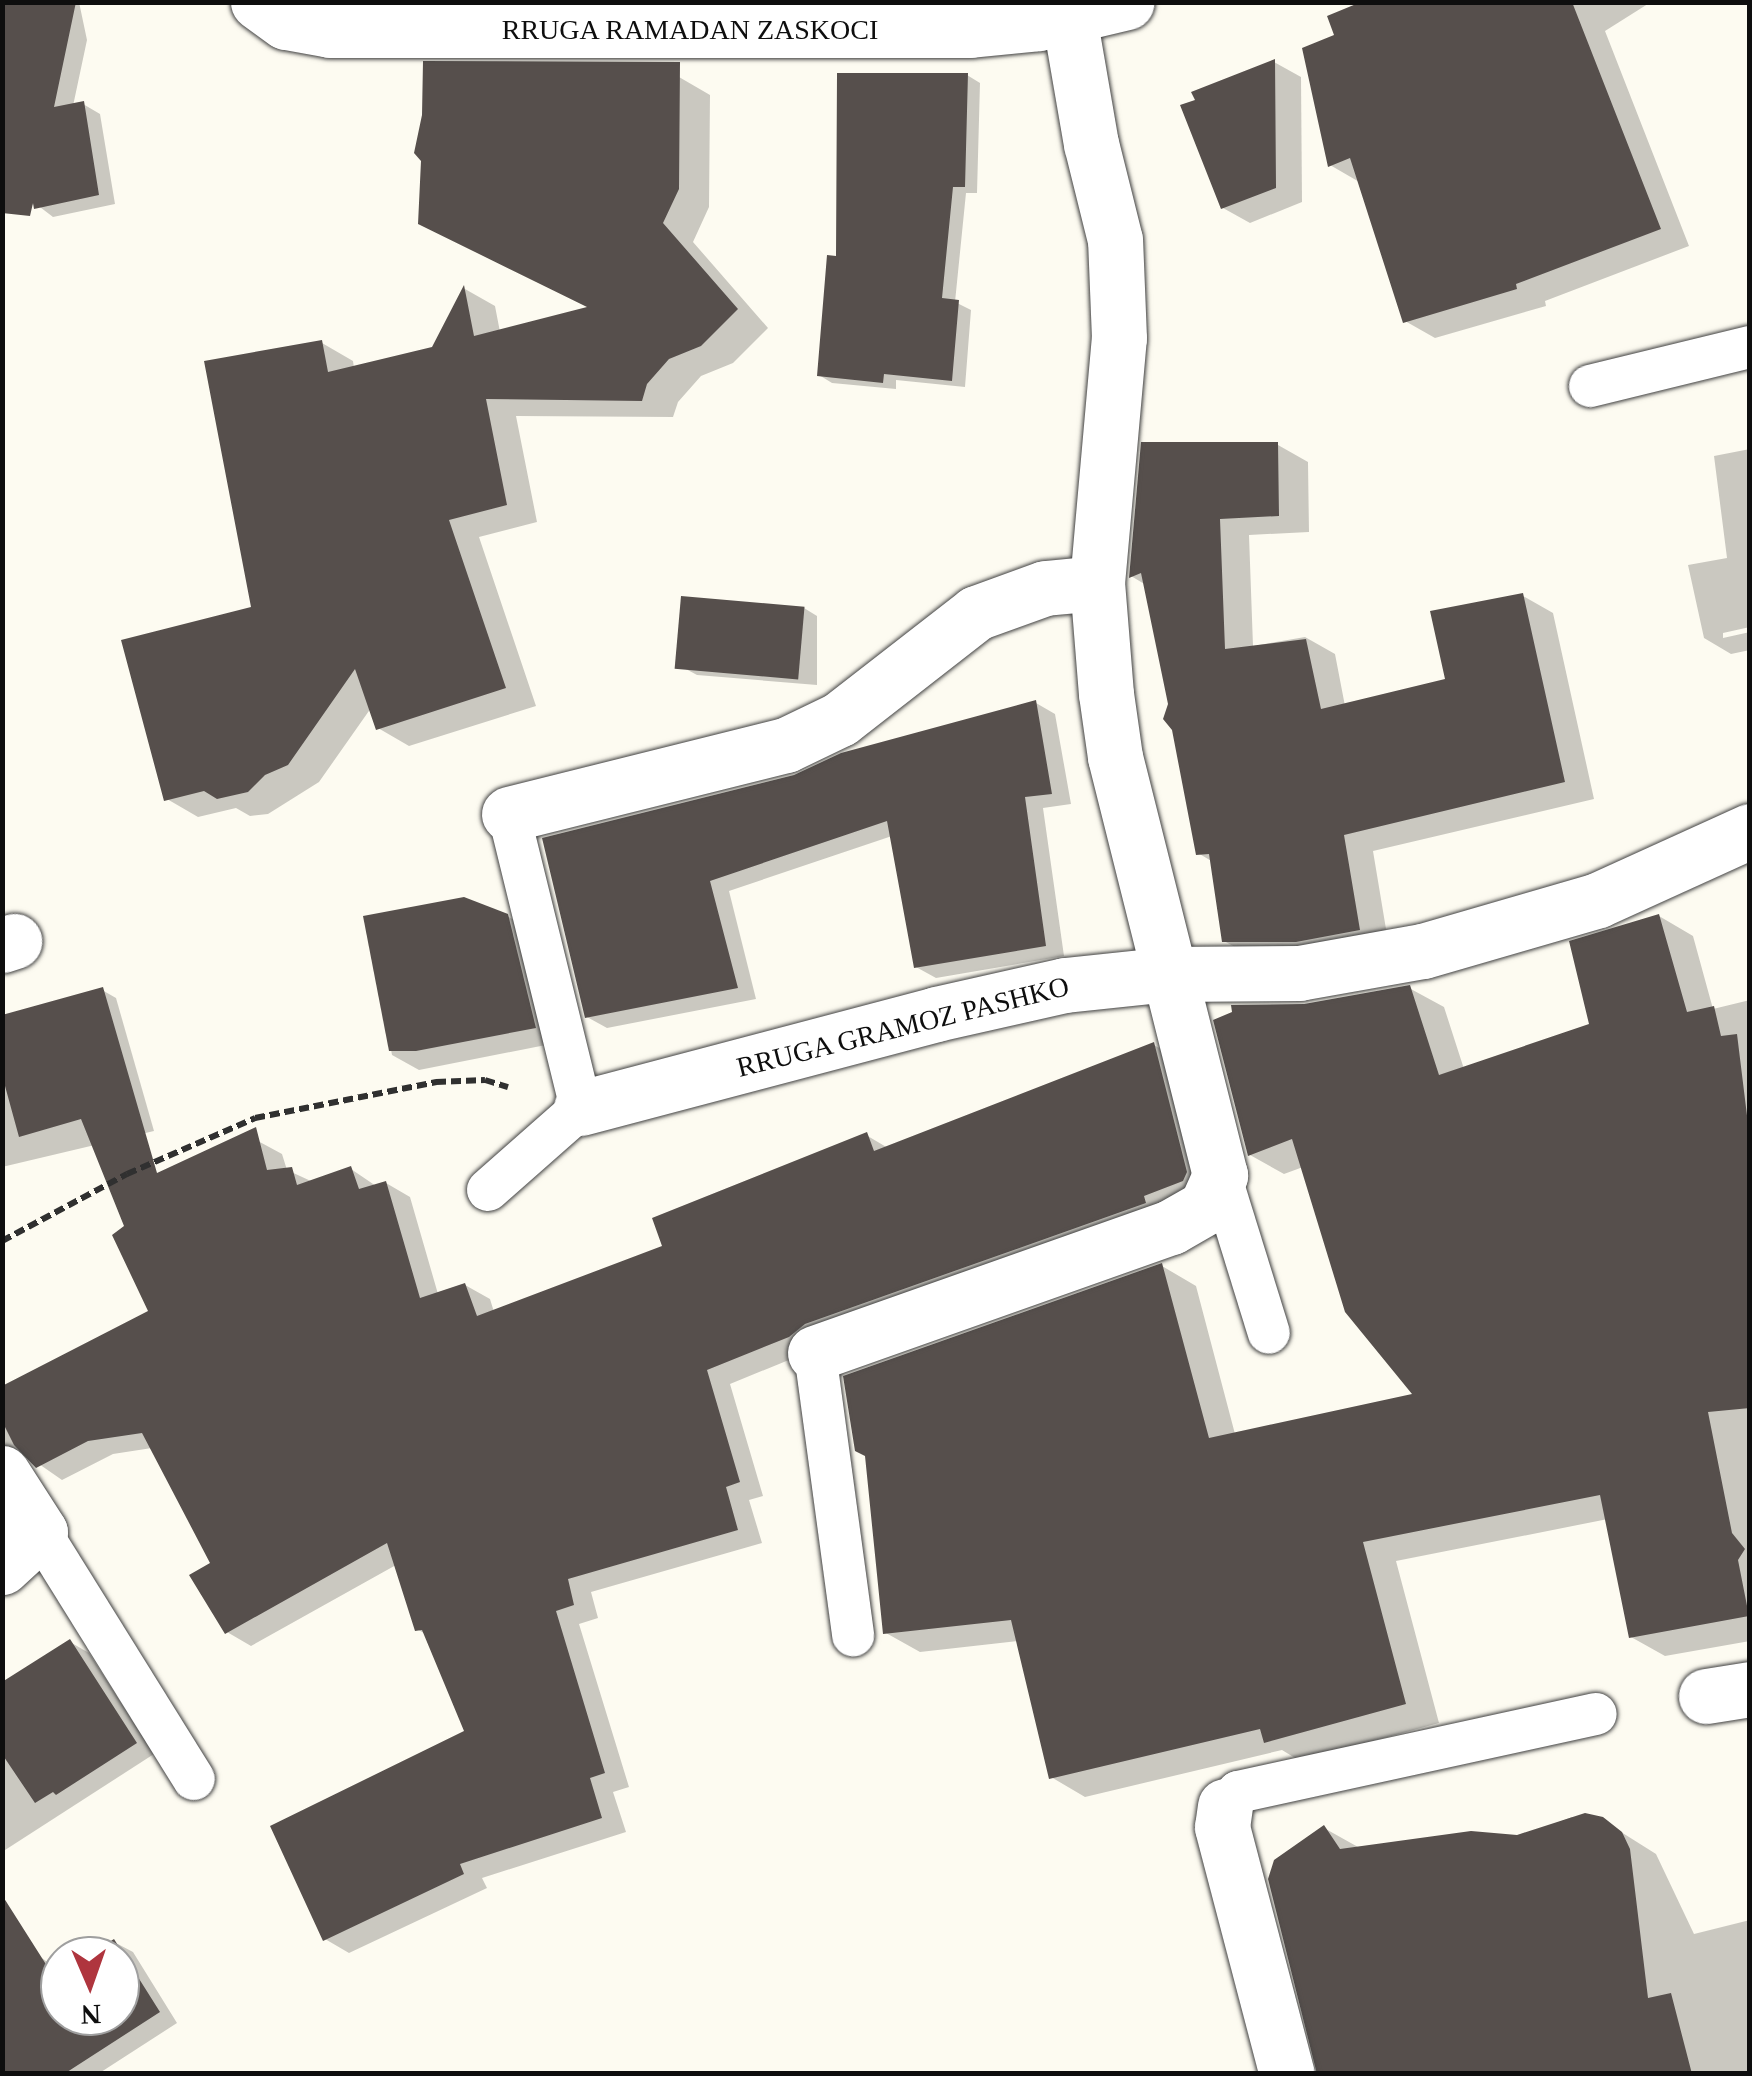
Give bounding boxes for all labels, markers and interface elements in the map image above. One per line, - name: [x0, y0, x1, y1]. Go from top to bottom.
- street label: RRUGA RAMADAN ZASKOCI: [501, 13, 879, 47]
- street label: RRUGA GRAMOZ PASHKO: [733, 969, 1073, 1085]
- north arrow: [40, 1936, 140, 2036]
- text: N: [80, 1999, 102, 2030]

